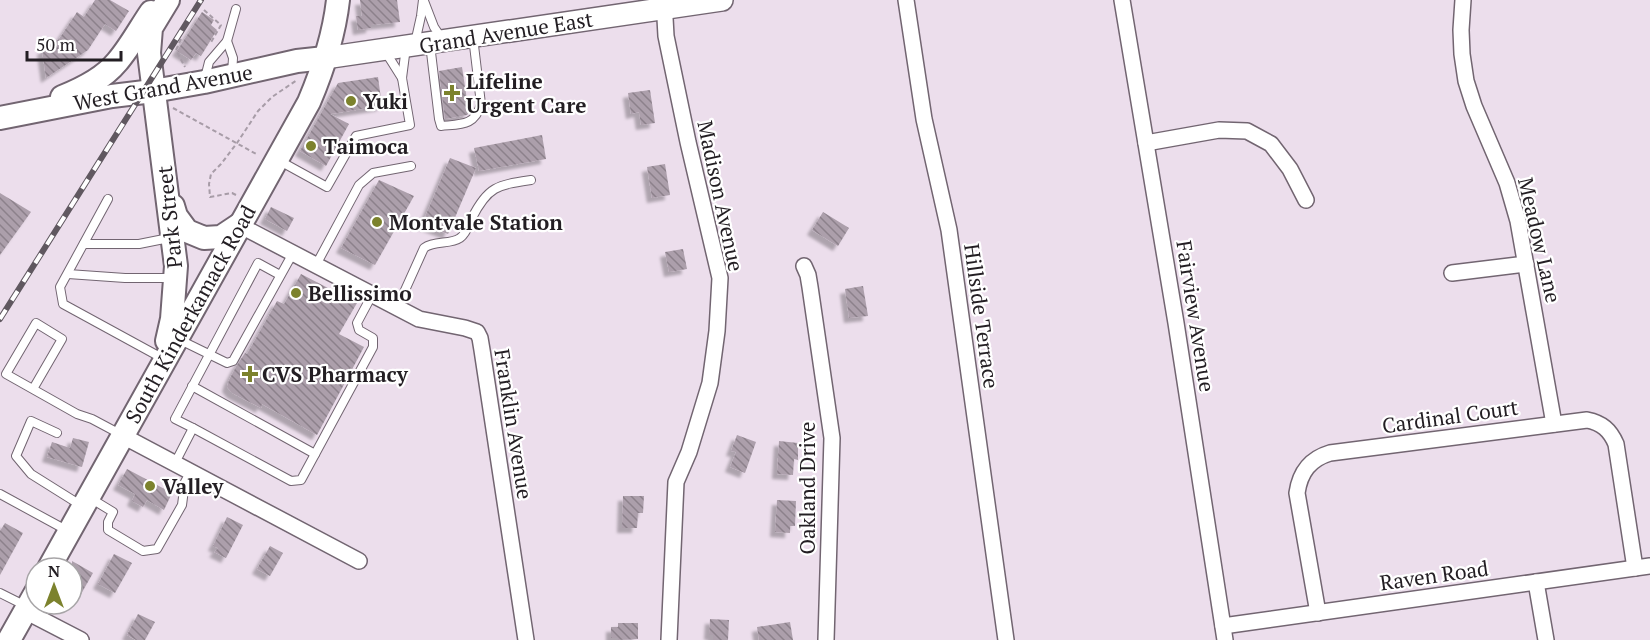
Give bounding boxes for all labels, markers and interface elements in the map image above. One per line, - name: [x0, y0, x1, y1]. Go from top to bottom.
- street label: Grand Avenue East: [417, 4, 595, 60]
- scale bar: [27, 24, 122, 62]
- text: 50 m: [36, 32, 76, 56]
- street label: West Grand Avenue: [71, 57, 255, 117]
- place label: Lifeline Urgent Care: [466, 67, 586, 119]
- marker: Lifeline Urgent Care: [443, 84, 461, 102]
- place label: Yuki: [363, 87, 408, 115]
- marker: Yuki: [344, 94, 358, 108]
- street label: Madison Avenue: [691, 118, 751, 274]
- place label: Taimoca: [323, 132, 409, 160]
- marker: Taimoca: [304, 139, 318, 153]
- street label: Park Street: [150, 164, 188, 270]
- street label: Meadow Lane: [1512, 175, 1568, 305]
- street label: South Kinderkamack Road: [118, 200, 262, 428]
- place label: Montvale Station: [389, 208, 563, 236]
- marker: Montvale Station: [370, 215, 384, 229]
- street label: Fairview Avenue: [1170, 238, 1222, 394]
- street label: Hillside Terrace: [958, 242, 1006, 390]
- place label: Bellissimo: [308, 279, 412, 307]
- marker: Bellissimo: [289, 286, 303, 300]
- street label: Franklin Avenue: [488, 347, 540, 501]
- place label: CVS Pharmacy: [262, 360, 409, 388]
- marker: CVS Pharmacy: [243, 367, 257, 381]
- street label: Cardinal Court: [1380, 393, 1520, 439]
- street label: Oakland Drive: [793, 421, 821, 555]
- place label: Valley: [162, 472, 224, 500]
- marker: Valley: [143, 479, 157, 493]
- street label: Raven Road: [1378, 553, 1490, 596]
- north arrow: [24, 556, 84, 616]
- text: N: [48, 560, 60, 582]

